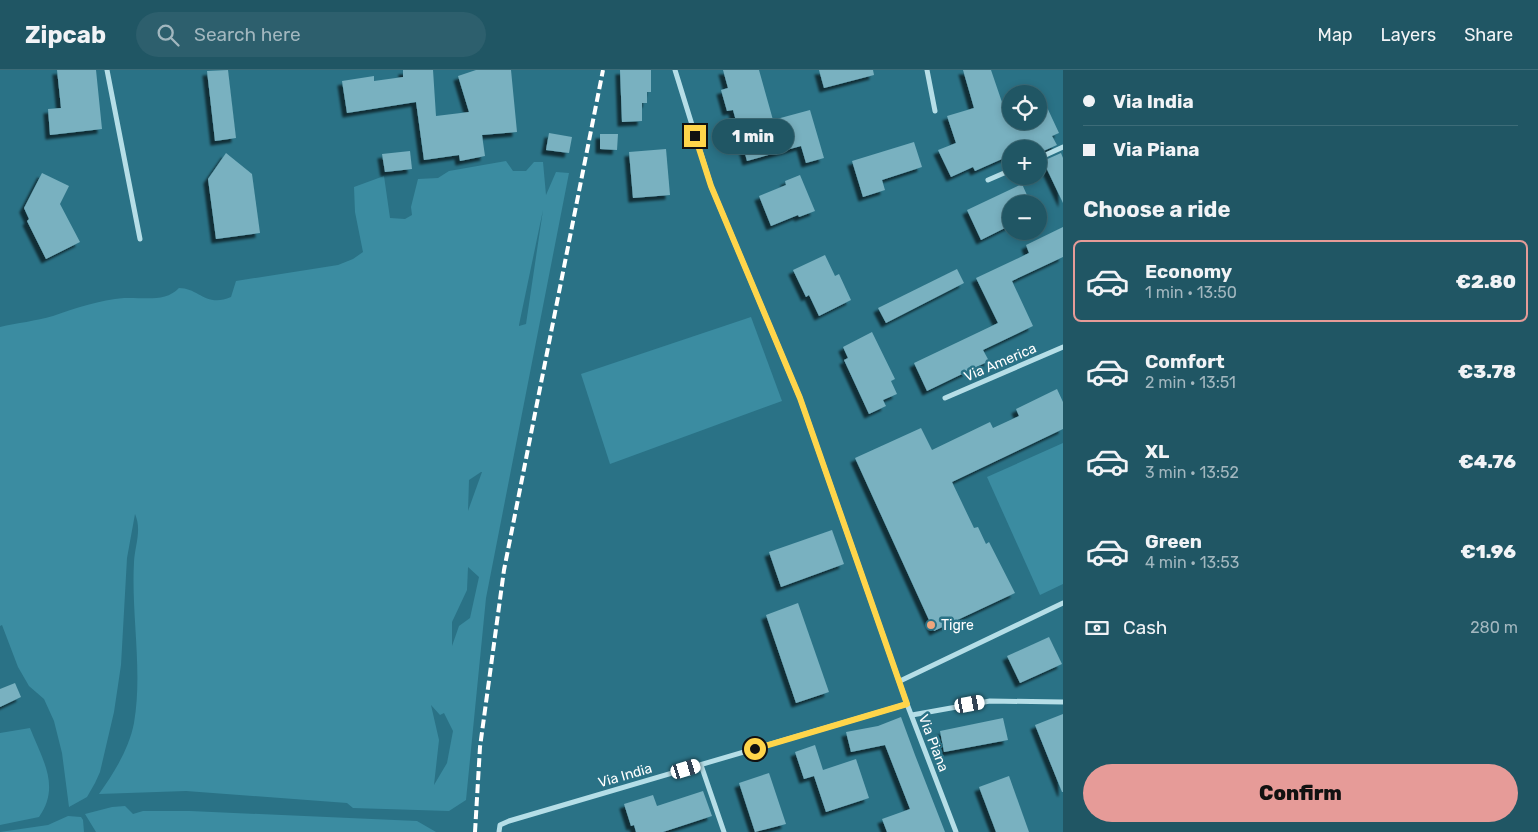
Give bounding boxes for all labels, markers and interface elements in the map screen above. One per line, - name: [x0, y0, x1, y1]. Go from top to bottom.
- search box: [136, 12, 486, 57]
- text: Zipcab: [25, 21, 106, 49]
- icon: search: [154, 21, 182, 49]
- text: Search here: [194, 23, 301, 46]
- text: Map: [1318, 24, 1353, 46]
- text: Layers: [1381, 24, 1436, 46]
- text: Share: [1464, 24, 1513, 46]
- map controls: [1002, 85, 1047, 240]
- button: locate: [1002, 85, 1047, 130]
- text: Via India: [1113, 90, 1194, 113]
- callout: 1 min: [712, 118, 795, 154]
- route end: [684, 125, 706, 147]
- text: 1 min: [732, 127, 774, 146]
- text: Via Piana: [1113, 138, 1200, 161]
- button: +: [1002, 140, 1047, 185]
- button: −: [1002, 195, 1047, 240]
- text: Choose a ride: [1083, 196, 1230, 223]
- icon: car: [1085, 259, 1130, 304]
- text: Economy: [1145, 260, 1232, 283]
- text: €2.80: [1456, 270, 1516, 293]
- text: 1 min · 13:50: [1145, 283, 1237, 302]
- street label: Via America: [961, 340, 1039, 385]
- icon: car: [1085, 349, 1130, 394]
- text: Comfort: [1145, 350, 1225, 373]
- text: €3.78: [1458, 360, 1516, 383]
- text: 2 min · 13:51: [1145, 373, 1236, 392]
- icon: car: [1085, 439, 1130, 484]
- text: XL: [1145, 440, 1169, 463]
- text: €4.76: [1459, 450, 1516, 473]
- text: 3 min · 13:52: [1145, 463, 1239, 482]
- icon: car: [1085, 529, 1130, 574]
- text: Green: [1145, 530, 1202, 553]
- text: €1.96: [1461, 540, 1516, 563]
- text: 4 min · 13:53: [1145, 553, 1239, 572]
- icon: cash: [1083, 614, 1111, 642]
- text: Cash: [1123, 616, 1167, 639]
- place label: Tigre: [941, 617, 974, 634]
- text: 280 m: [1470, 618, 1518, 637]
- marker: Tigre: [925, 619, 937, 631]
- car: [953, 694, 986, 714]
- street label: Via Piana: [915, 712, 952, 774]
- route start: [744, 738, 766, 760]
- car: [669, 757, 702, 781]
- street label: Via India: [596, 760, 654, 791]
- button: Confirm: [1083, 764, 1518, 822]

